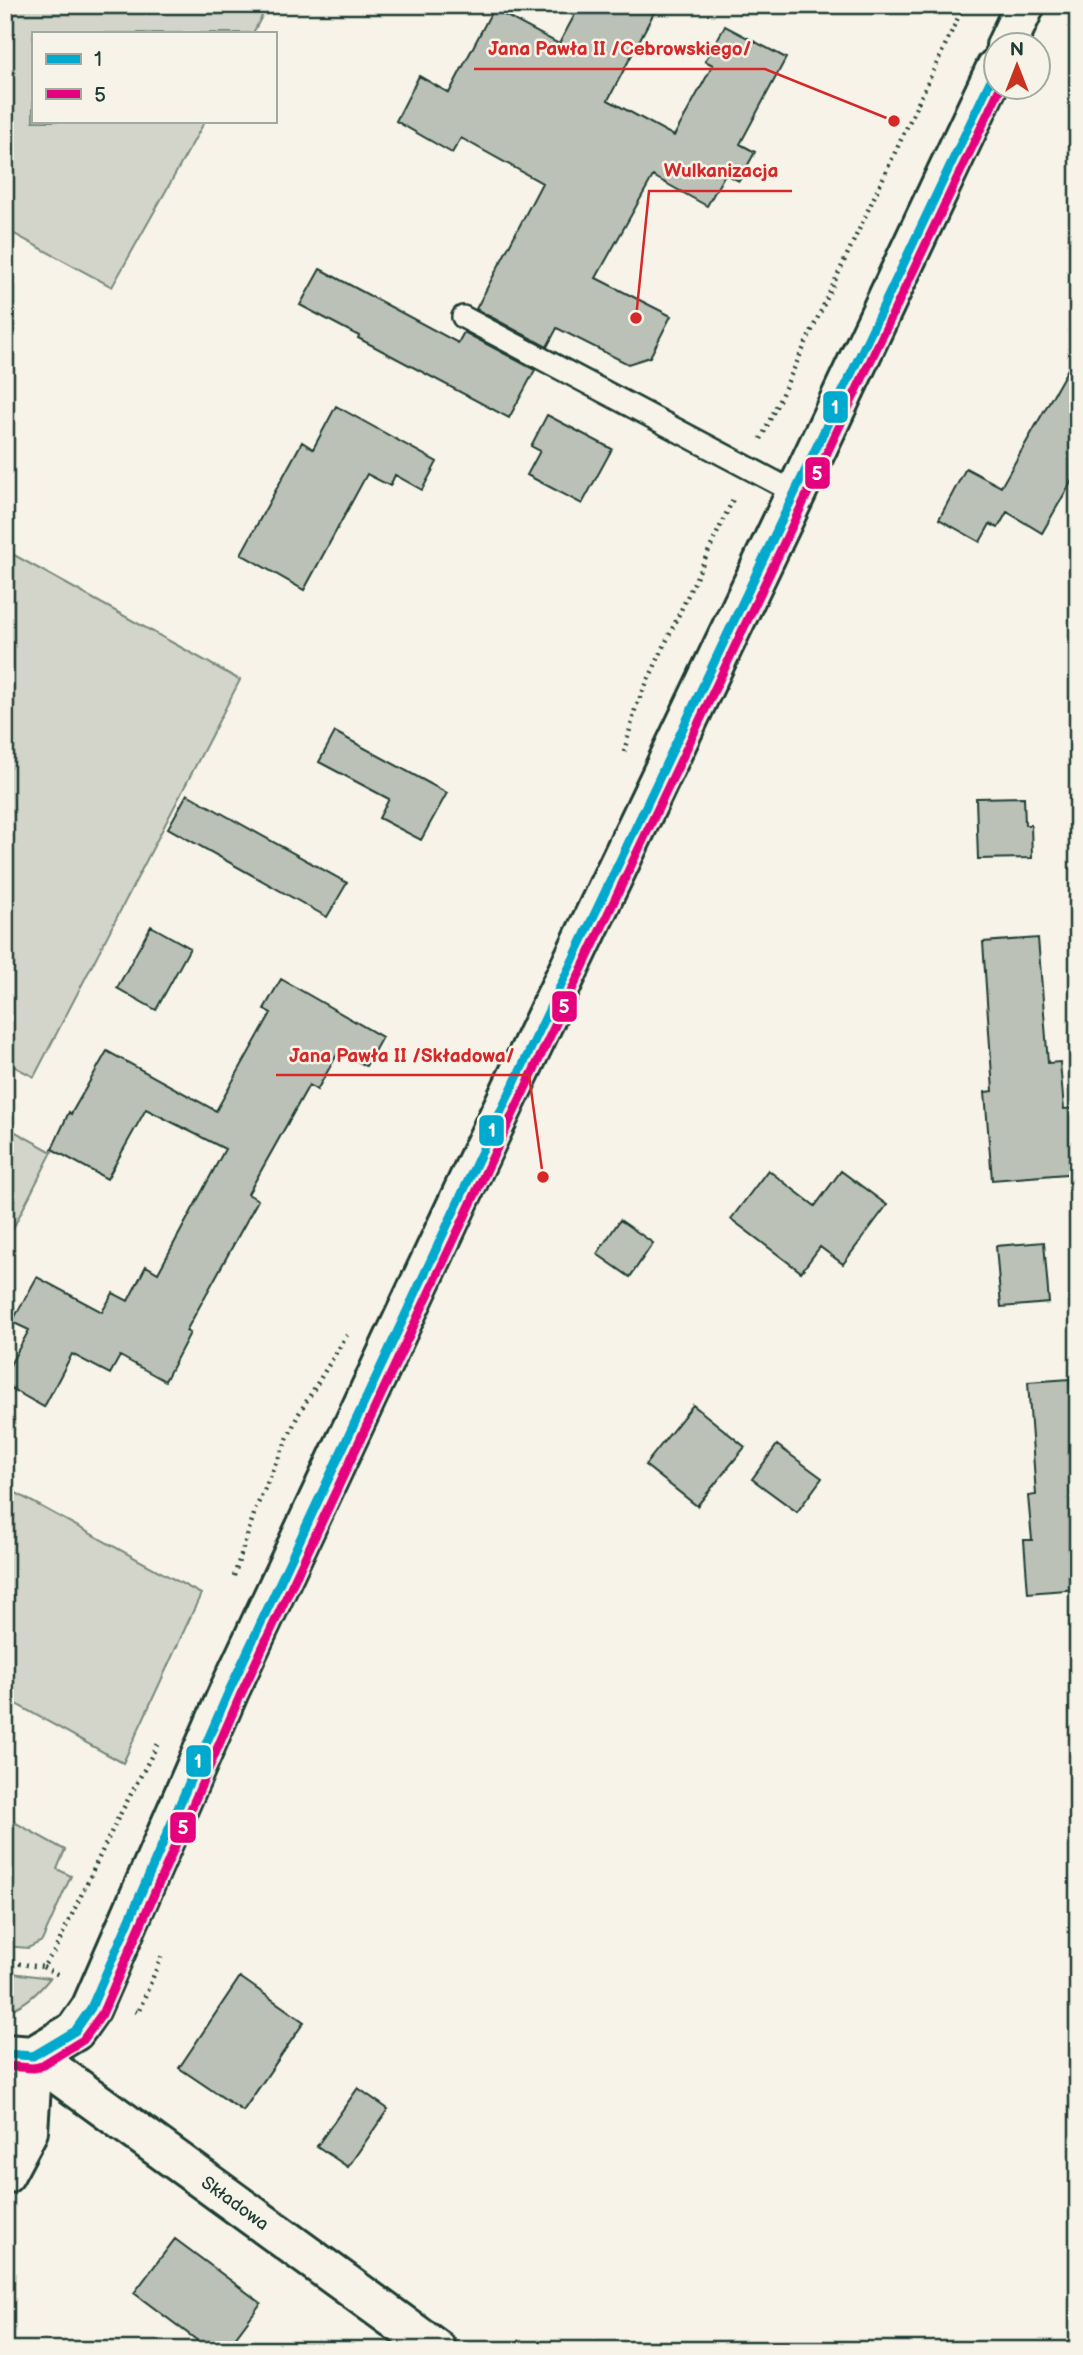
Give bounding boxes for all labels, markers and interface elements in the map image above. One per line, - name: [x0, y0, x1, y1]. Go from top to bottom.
- callout: Jana Pawła II /Cebrowskiego/: [474, 29, 765, 69]
- legend: [32, 32, 276, 122]
- north arrow: [982, 32, 1052, 102]
- text: Jana Pawła II /Cebrowskiego/: [488, 38, 752, 61]
- text: N: [1010, 39, 1024, 62]
- text: 1: [94, 47, 102, 72]
- text: 5: [94, 83, 106, 108]
- callout: Wulkanizacja: [649, 151, 792, 191]
- text: Wulkanizacja: [664, 160, 778, 183]
- line badge: 1: [822, 390, 849, 424]
- text: 1: [831, 397, 839, 420]
- line badge: 5: [804, 456, 831, 490]
- text: 5: [812, 463, 823, 486]
- line badge: 5: [551, 990, 578, 1023]
- text: 5: [559, 996, 570, 1019]
- callout: Jana Pawła II /Składowa/: [276, 1035, 529, 1075]
- text: Jana Pawła II /Składowa/: [289, 1045, 515, 1068]
- line badge: 1: [478, 1114, 505, 1147]
- text: 1: [488, 1120, 496, 1143]
- line badge: 1: [185, 1744, 212, 1778]
- text: 1: [194, 1751, 202, 1774]
- line badge: 5: [169, 1811, 197, 1844]
- text: 5: [178, 1817, 189, 1840]
- street label: Składowa: [197, 2172, 273, 2235]

